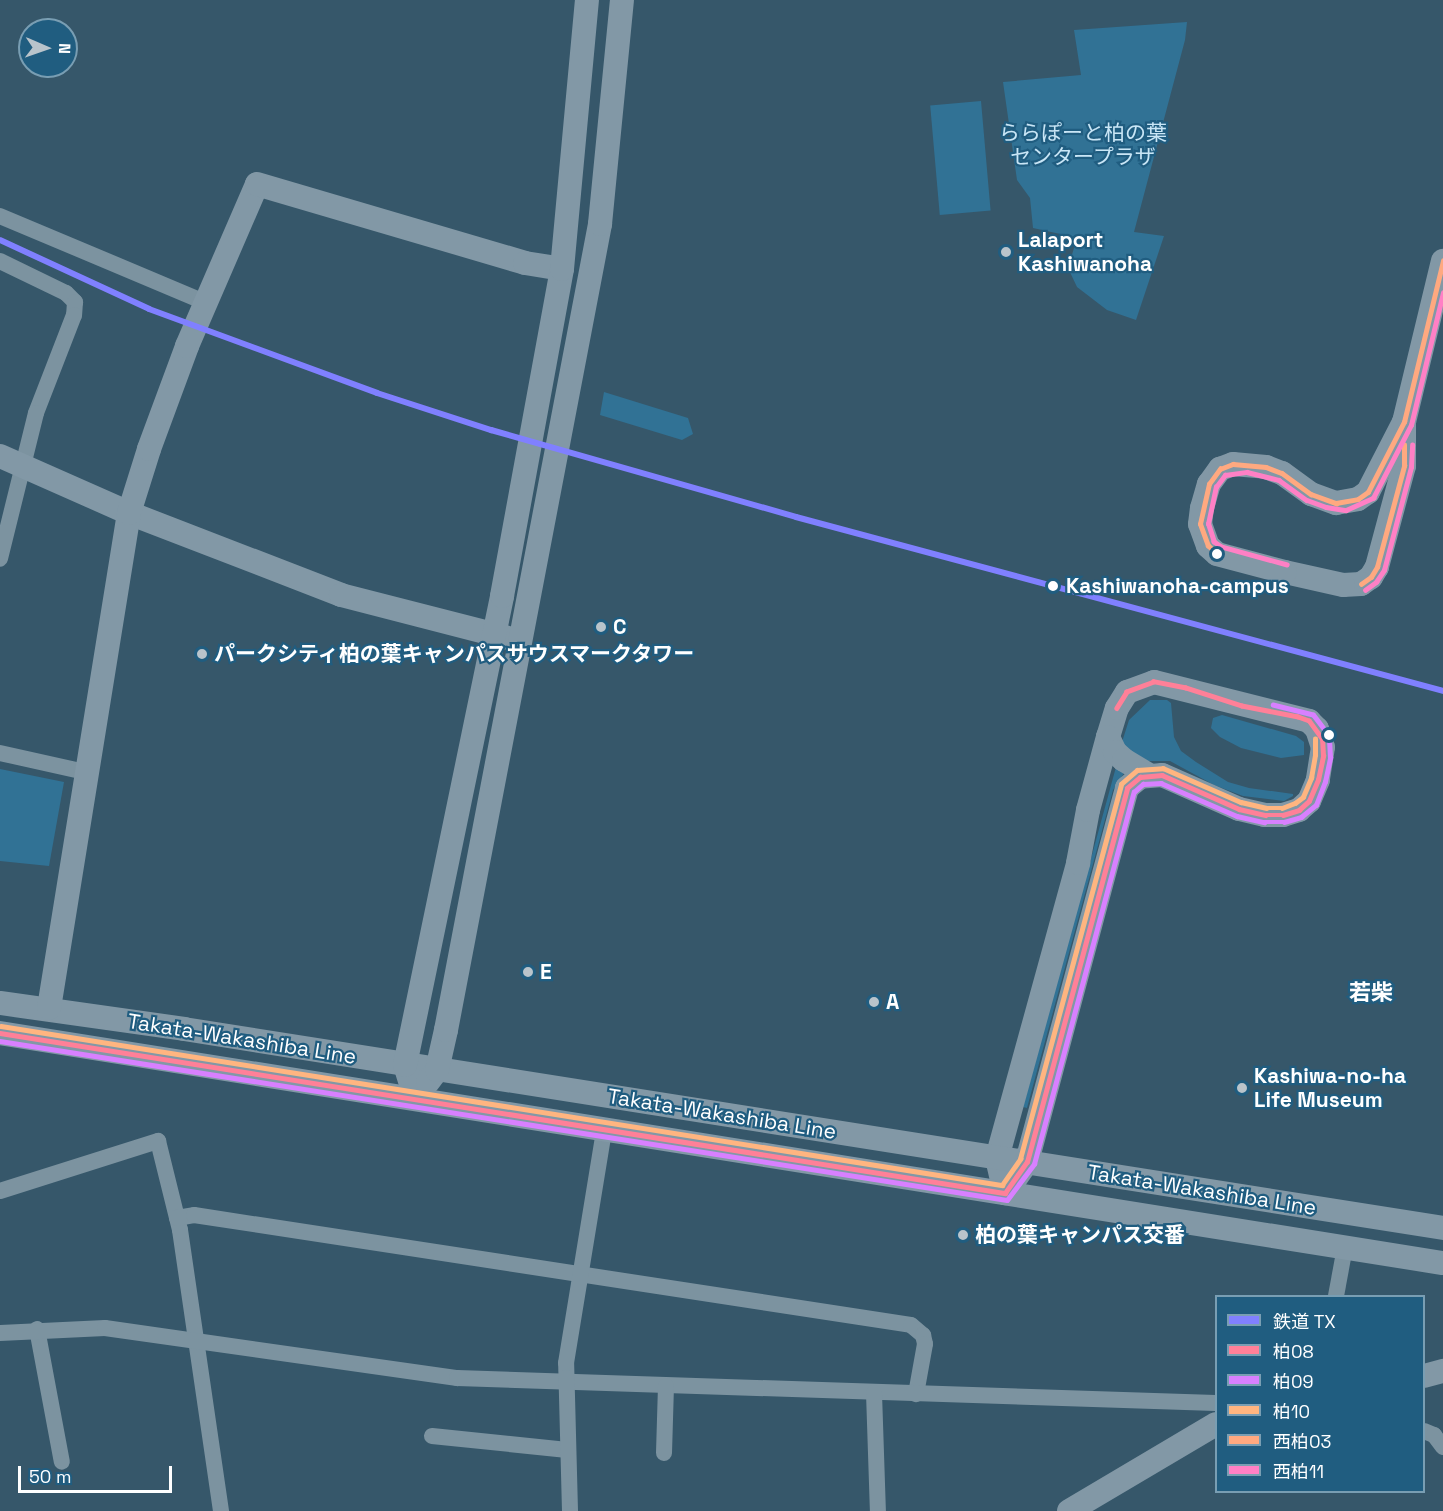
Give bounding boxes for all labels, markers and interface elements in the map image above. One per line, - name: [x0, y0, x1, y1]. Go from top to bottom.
- north arrow: [18, 18, 78, 78]
- text: N: [54, 43, 75, 54]
- park label: ららぽーと柏の葉 センタープラザ: [999, 120, 1167, 170]
- place label: Lalaport Kashiwanoha: [1018, 227, 1152, 277]
- marker: Lalaport Kashiwanoha: [999, 245, 1013, 259]
- unlabelled marker: [1211, 548, 1223, 560]
- place label: Kashiwanoha-campus: [1066, 573, 1289, 599]
- marker: Kashiwanoha-campus: [1044, 577, 1062, 595]
- place label: C: [613, 614, 627, 640]
- marker: C: [594, 620, 608, 634]
- place label: パークシティ柏の葉キャンパスサウスマークタワー: [214, 641, 697, 667]
- marker: パークシティ柏の葉キャンパスサウスマークタワー: [195, 647, 209, 661]
- unlabelled marker: [1323, 729, 1335, 741]
- place label: E: [540, 959, 552, 985]
- marker: E: [521, 965, 535, 979]
- district label: 若柴: [1349, 980, 1393, 1006]
- place label: A: [886, 989, 899, 1015]
- marker: A: [867, 995, 881, 1009]
- street label: Takata-Wakashiba Line: [126, 1008, 358, 1070]
- place label: Kashiwa-no-ha Life Museum: [1254, 1063, 1406, 1113]
- marker: Kashiwa-no-ha Life Museum: [1235, 1081, 1249, 1095]
- street label: Takata-Wakashiba Line: [606, 1083, 838, 1145]
- street label: Takata-Wakashiba Line: [1086, 1159, 1318, 1221]
- place label: 柏の葉キャンパス交番: [975, 1222, 1185, 1248]
- marker: 柏の葉キャンパス交番: [956, 1228, 970, 1242]
- legend: [1215, 1295, 1425, 1493]
- text: 鉄道 TX: [1273, 1310, 1336, 1333]
- text: 柏08: [1273, 1340, 1314, 1363]
- text: 柏09: [1273, 1370, 1314, 1393]
- text: 柏10: [1273, 1400, 1310, 1423]
- text: 西柏03: [1273, 1430, 1331, 1453]
- scale bar: [21, 1454, 176, 1492]
- text: 西柏11: [1273, 1460, 1324, 1483]
- text: 50 m: [29, 1465, 71, 1488]

